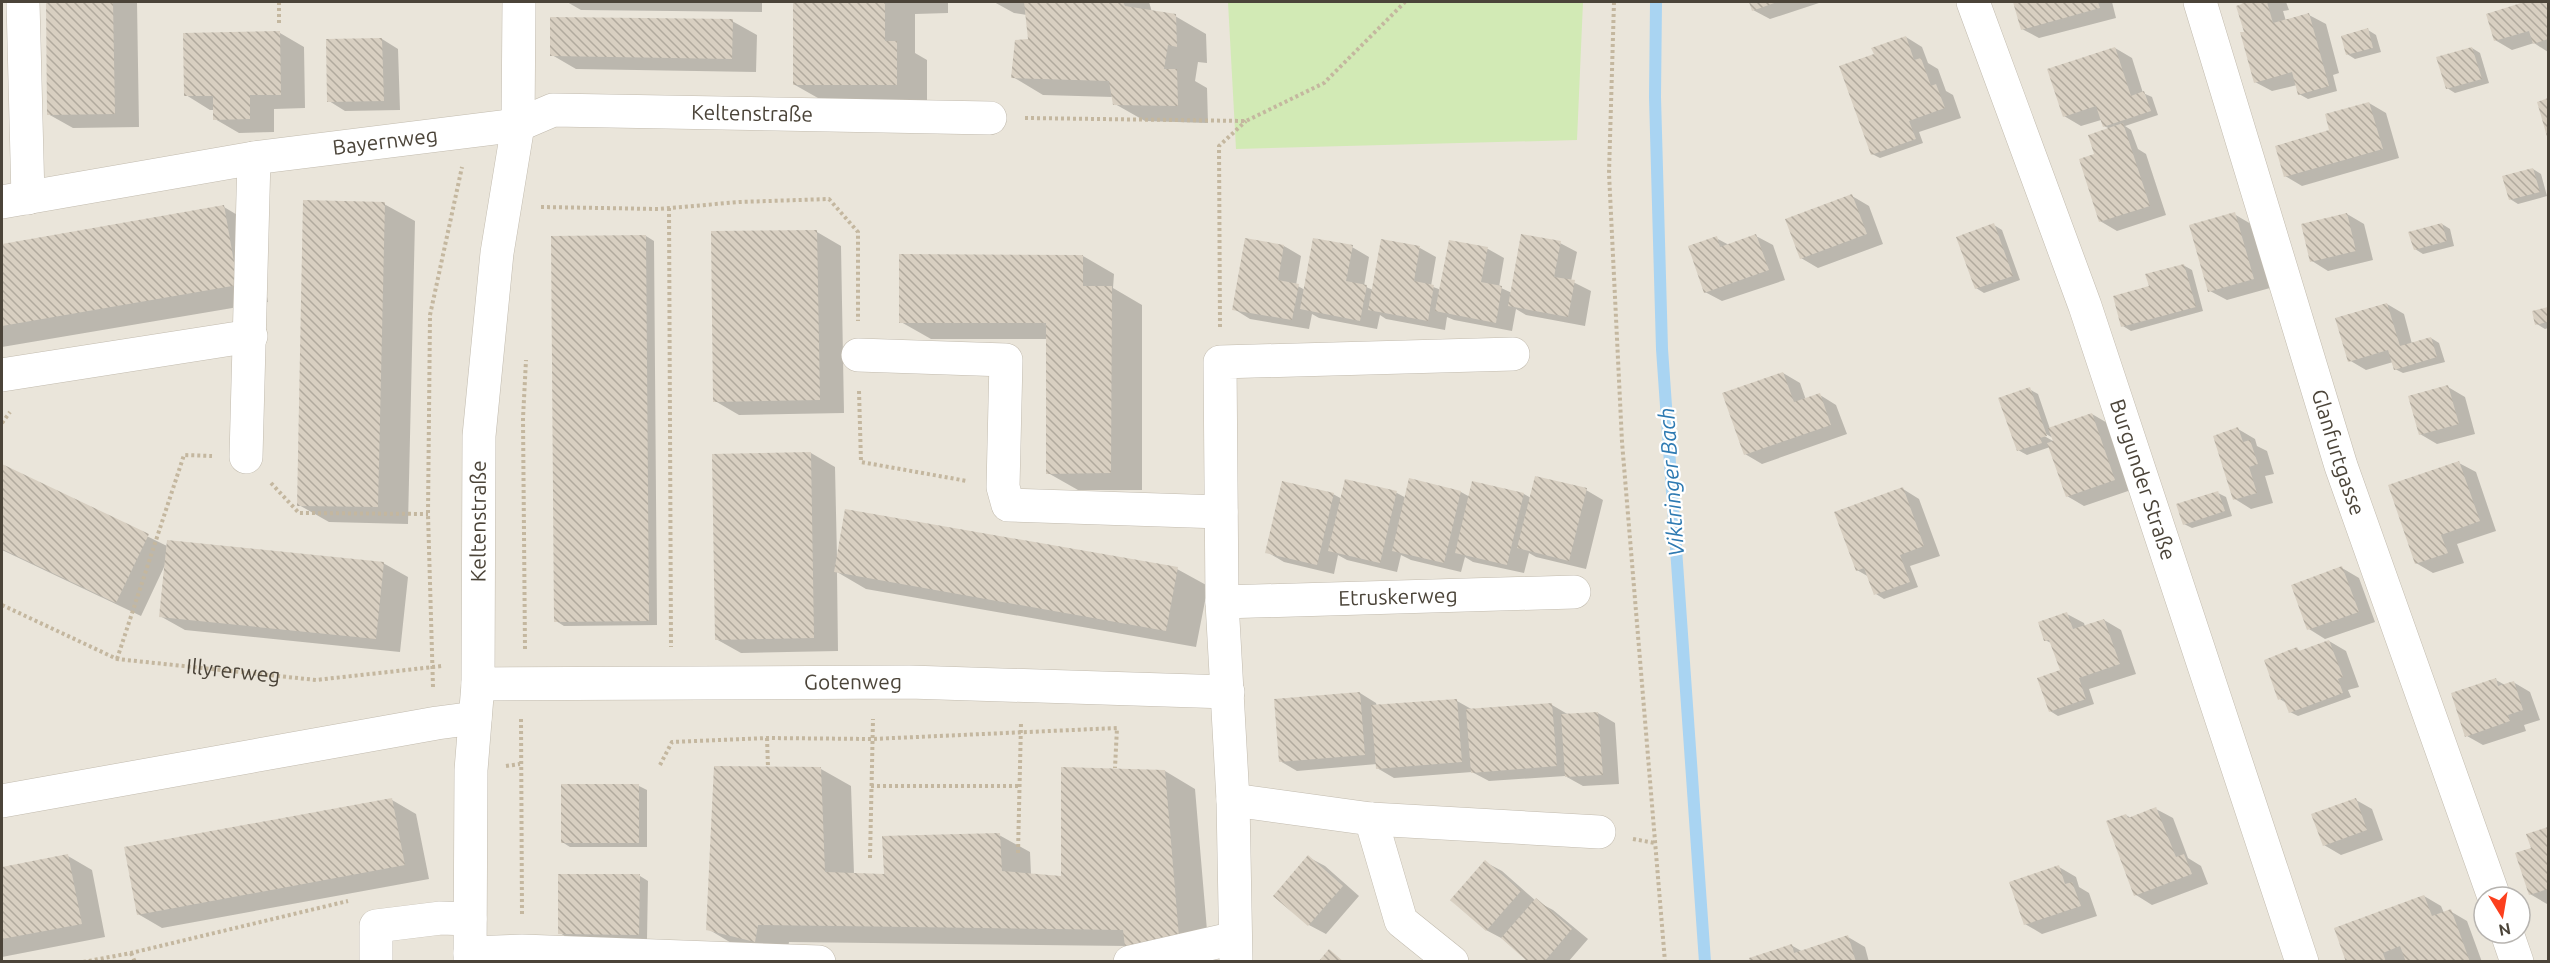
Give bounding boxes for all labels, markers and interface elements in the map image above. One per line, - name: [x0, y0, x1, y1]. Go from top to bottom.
- street label: Keltenstraße: [691, 100, 813, 126]
- street label: Bayernweg: [331, 122, 439, 159]
- street label: Glanfurtgasse: [2307, 386, 2371, 518]
- street label: Burgunder Straße: [2106, 396, 2181, 563]
- water label: Viktringer Bach: [1653, 407, 1688, 557]
- street label: Keltenstraße: [465, 460, 490, 582]
- street label: Etruskerweg: [1338, 582, 1458, 610]
- street label: Illyrerweg: [185, 653, 282, 687]
- street label: Gotenweg: [804, 669, 902, 693]
- north arrow: [2472, 885, 2532, 945]
- text: N: [2497, 920, 2512, 940]

